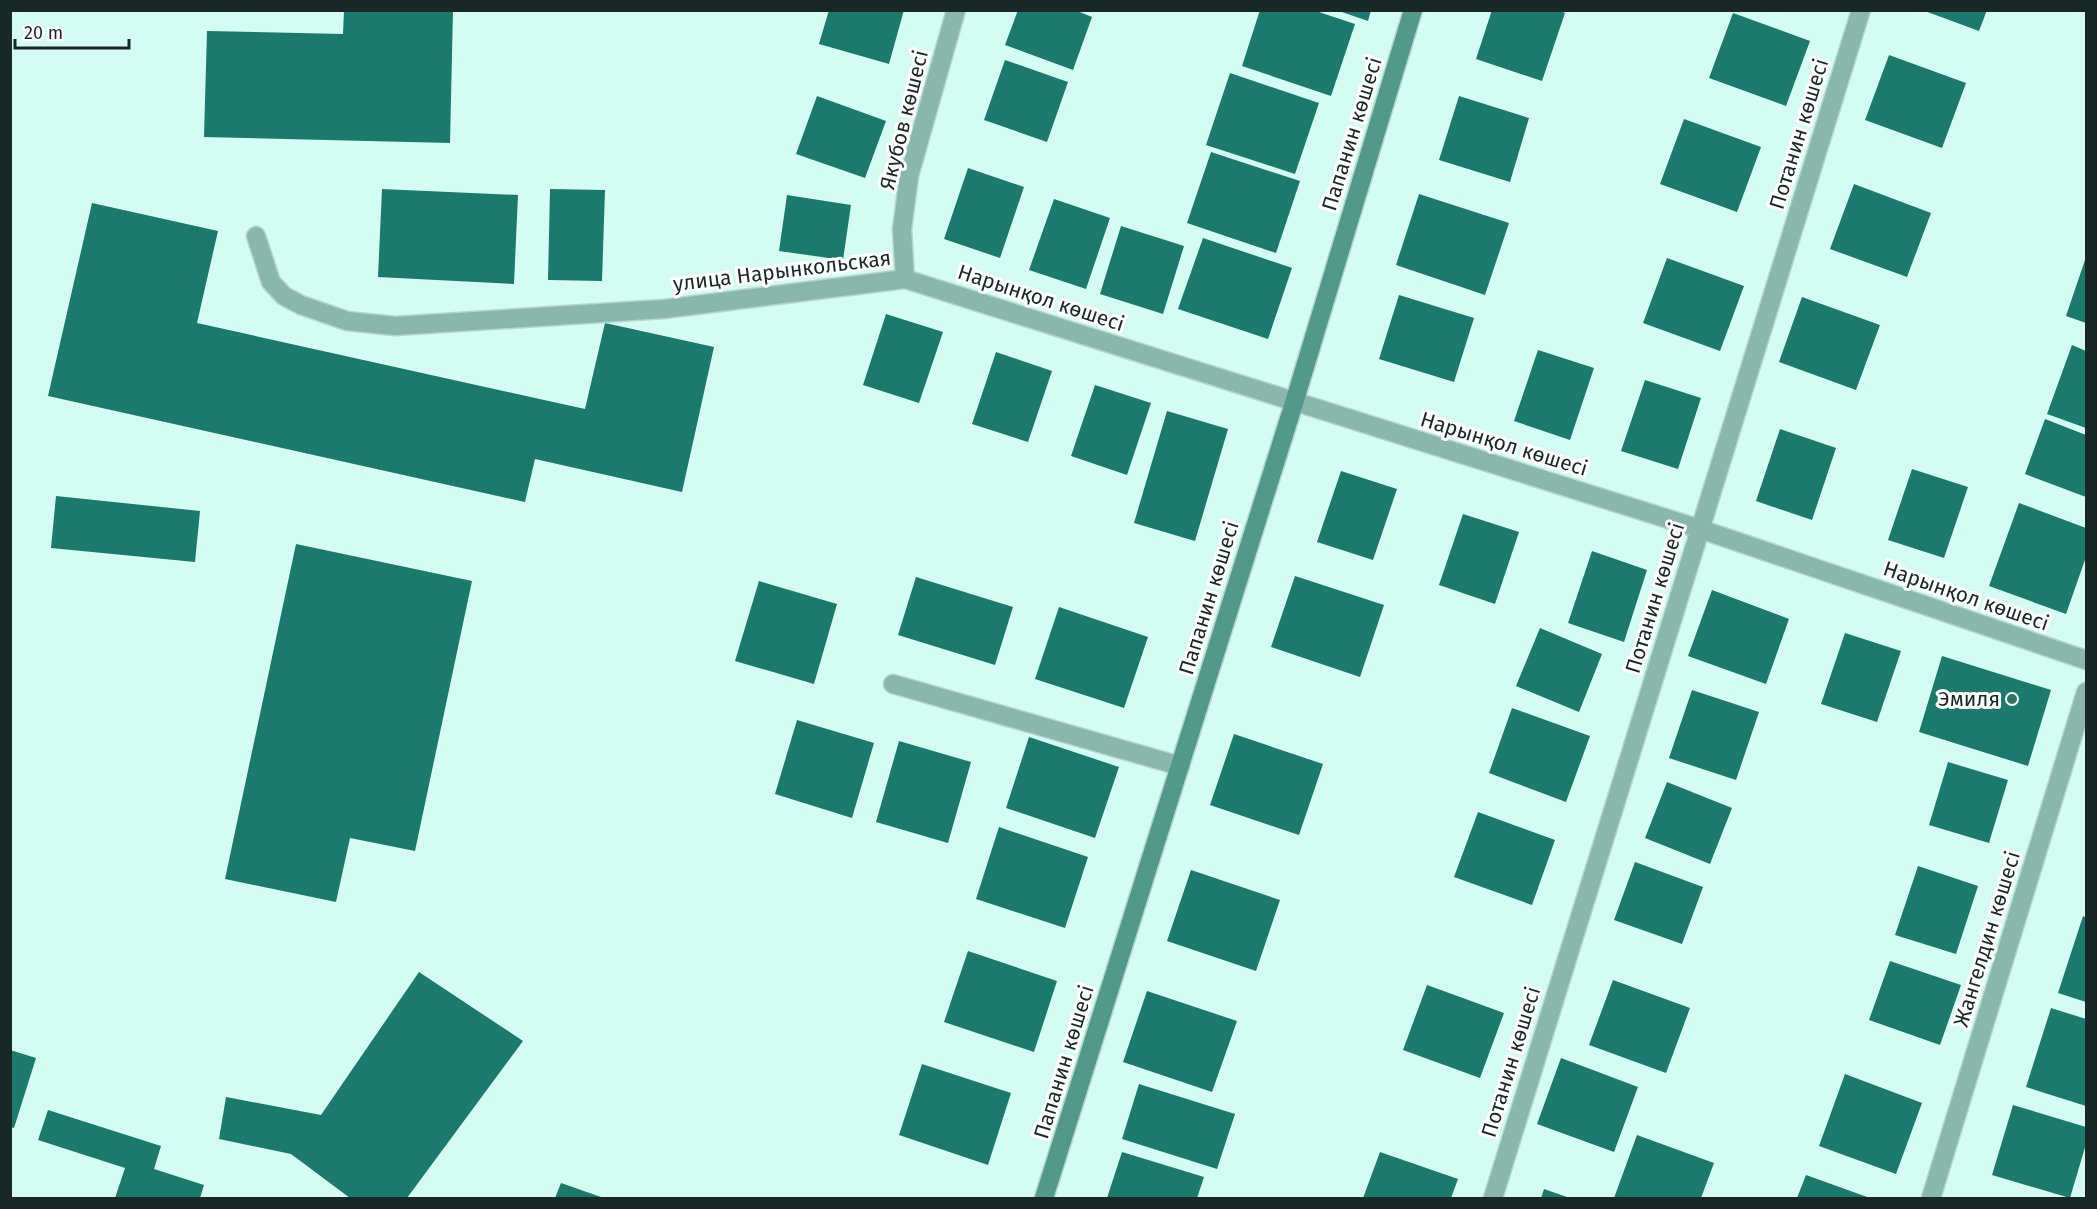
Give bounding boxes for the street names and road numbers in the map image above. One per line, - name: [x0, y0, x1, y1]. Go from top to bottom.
- street label: Якубов көшесі: [874, 48, 934, 192]
- street label: Папанин көшесі: [1316, 54, 1388, 214]
- street label: Потанин көшесі: [1764, 56, 1834, 212]
- street label: улица Нарынкольская: [672, 245, 892, 297]
- street label: Нарынқол көшесі: [954, 259, 1128, 337]
- street label: Нарынқол көшесі: [1417, 406, 1591, 482]
- street label: Папанин көшесі: [1173, 518, 1245, 678]
- street label: Потанин көшесі: [1620, 520, 1690, 676]
- street label: Нарынқол көшесі: [1880, 555, 2052, 637]
- street label: Жангелдин көшесі: [1948, 848, 2026, 1030]
- street label: Папанин көшесі: [1028, 982, 1100, 1142]
- street label: Потанин көшесі: [1476, 984, 1546, 1140]

